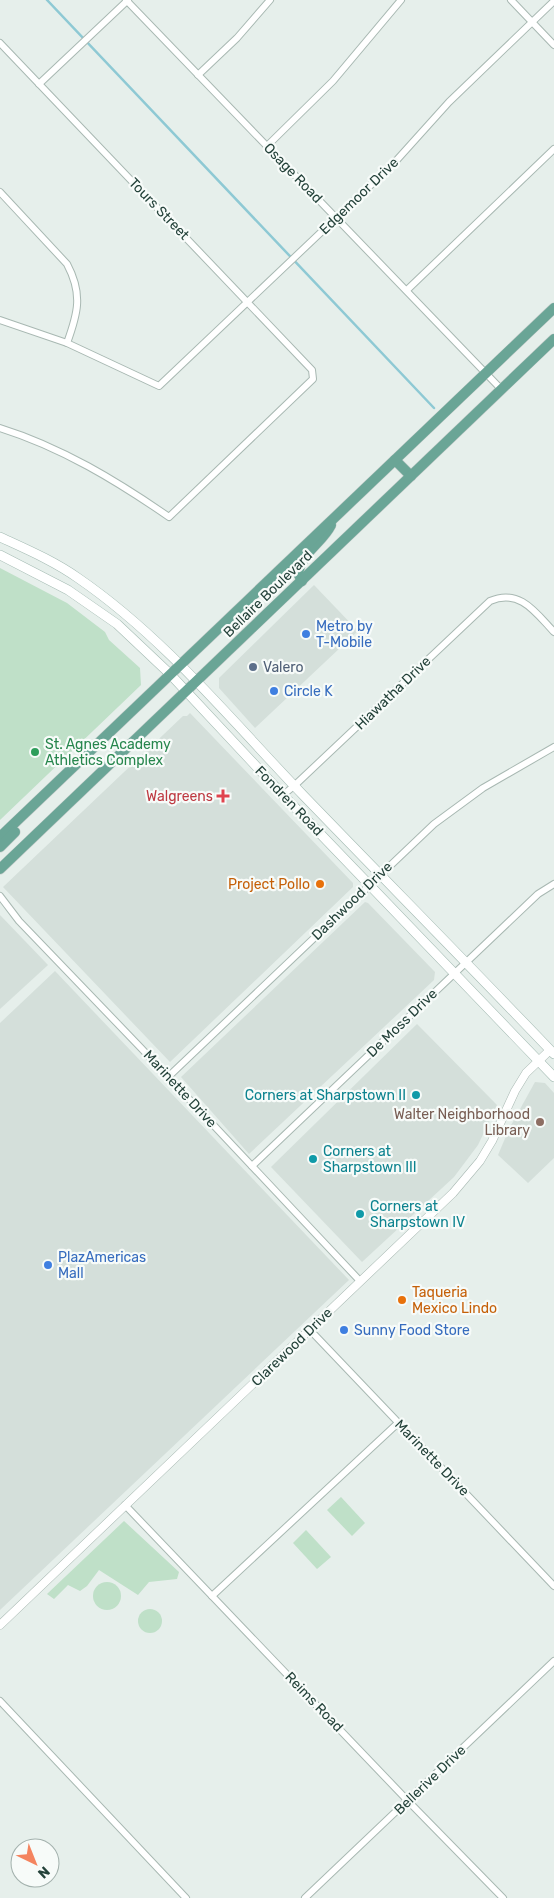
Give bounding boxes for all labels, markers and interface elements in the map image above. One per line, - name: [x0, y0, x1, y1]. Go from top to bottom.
- street label: Osage Road: [260, 139, 326, 207]
- street label: Edgemoor Drive: [316, 154, 402, 238]
- street label: Tours Street: [125, 174, 193, 244]
- street label: Bellaire Boulevard: [220, 547, 316, 641]
- place label: Metro by T-Mobile: [316, 618, 373, 651]
- marker: Metro by T-Mobile: [300, 628, 312, 640]
- street label: Hiawatha Drive: [352, 653, 434, 733]
- place label: Valero: [263, 659, 304, 676]
- marker: Valero: [247, 661, 259, 673]
- place label: Circle K: [284, 683, 333, 700]
- marker: Circle K: [268, 685, 280, 697]
- place label: St. Agnes Academy Athletics Complex: [45, 736, 171, 769]
- marker: St. Agnes Academy Athletics Complex: [29, 746, 41, 758]
- street label: Fondren Road: [251, 762, 327, 840]
- place label: Walgreens: [146, 788, 213, 805]
- marker: Walgreens: [217, 790, 229, 802]
- street label: Dashwood Drive: [308, 858, 396, 944]
- place label: Project Pollo: [228, 876, 310, 893]
- marker: Project Pollo: [314, 878, 326, 890]
- street label: De Moss Drive: [363, 985, 441, 1061]
- street label: Marinette Drive: [140, 1047, 220, 1131]
- place label: Corners at Sharpstown II: [245, 1087, 406, 1104]
- marker: Corners at Sharpstown II: [410, 1089, 422, 1101]
- place label: Walter Neighborhood Library: [394, 1106, 530, 1139]
- marker: Walter Neighborhood Library: [534, 1116, 546, 1128]
- place label: Corners at Sharpstown III: [323, 1143, 417, 1176]
- marker: Corners at Sharpstown III: [307, 1153, 319, 1165]
- place label: Corners at Sharpstown IV: [370, 1198, 465, 1231]
- marker: Corners at Sharpstown IV: [354, 1208, 366, 1220]
- place label: PlazAmericas Mall: [58, 1249, 146, 1282]
- marker: PlazAmericas Mall: [42, 1259, 54, 1271]
- place label: Taqueria Mexico Lindo: [412, 1284, 497, 1317]
- marker: Taqueria Mexico Lindo: [396, 1294, 408, 1306]
- street label: Clarewood Drive: [248, 1304, 336, 1390]
- place label: Sunny Food Store: [354, 1322, 470, 1339]
- marker: Sunny Food Store: [338, 1324, 350, 1336]
- street label: Marinette Drive: [391, 1416, 473, 1500]
- street label: Reims Road: [281, 1669, 347, 1735]
- street label: Bellerive Drive: [391, 1741, 469, 1818]
- north arrow: [10, 1838, 60, 1888]
- text: N: [34, 1862, 53, 1882]

